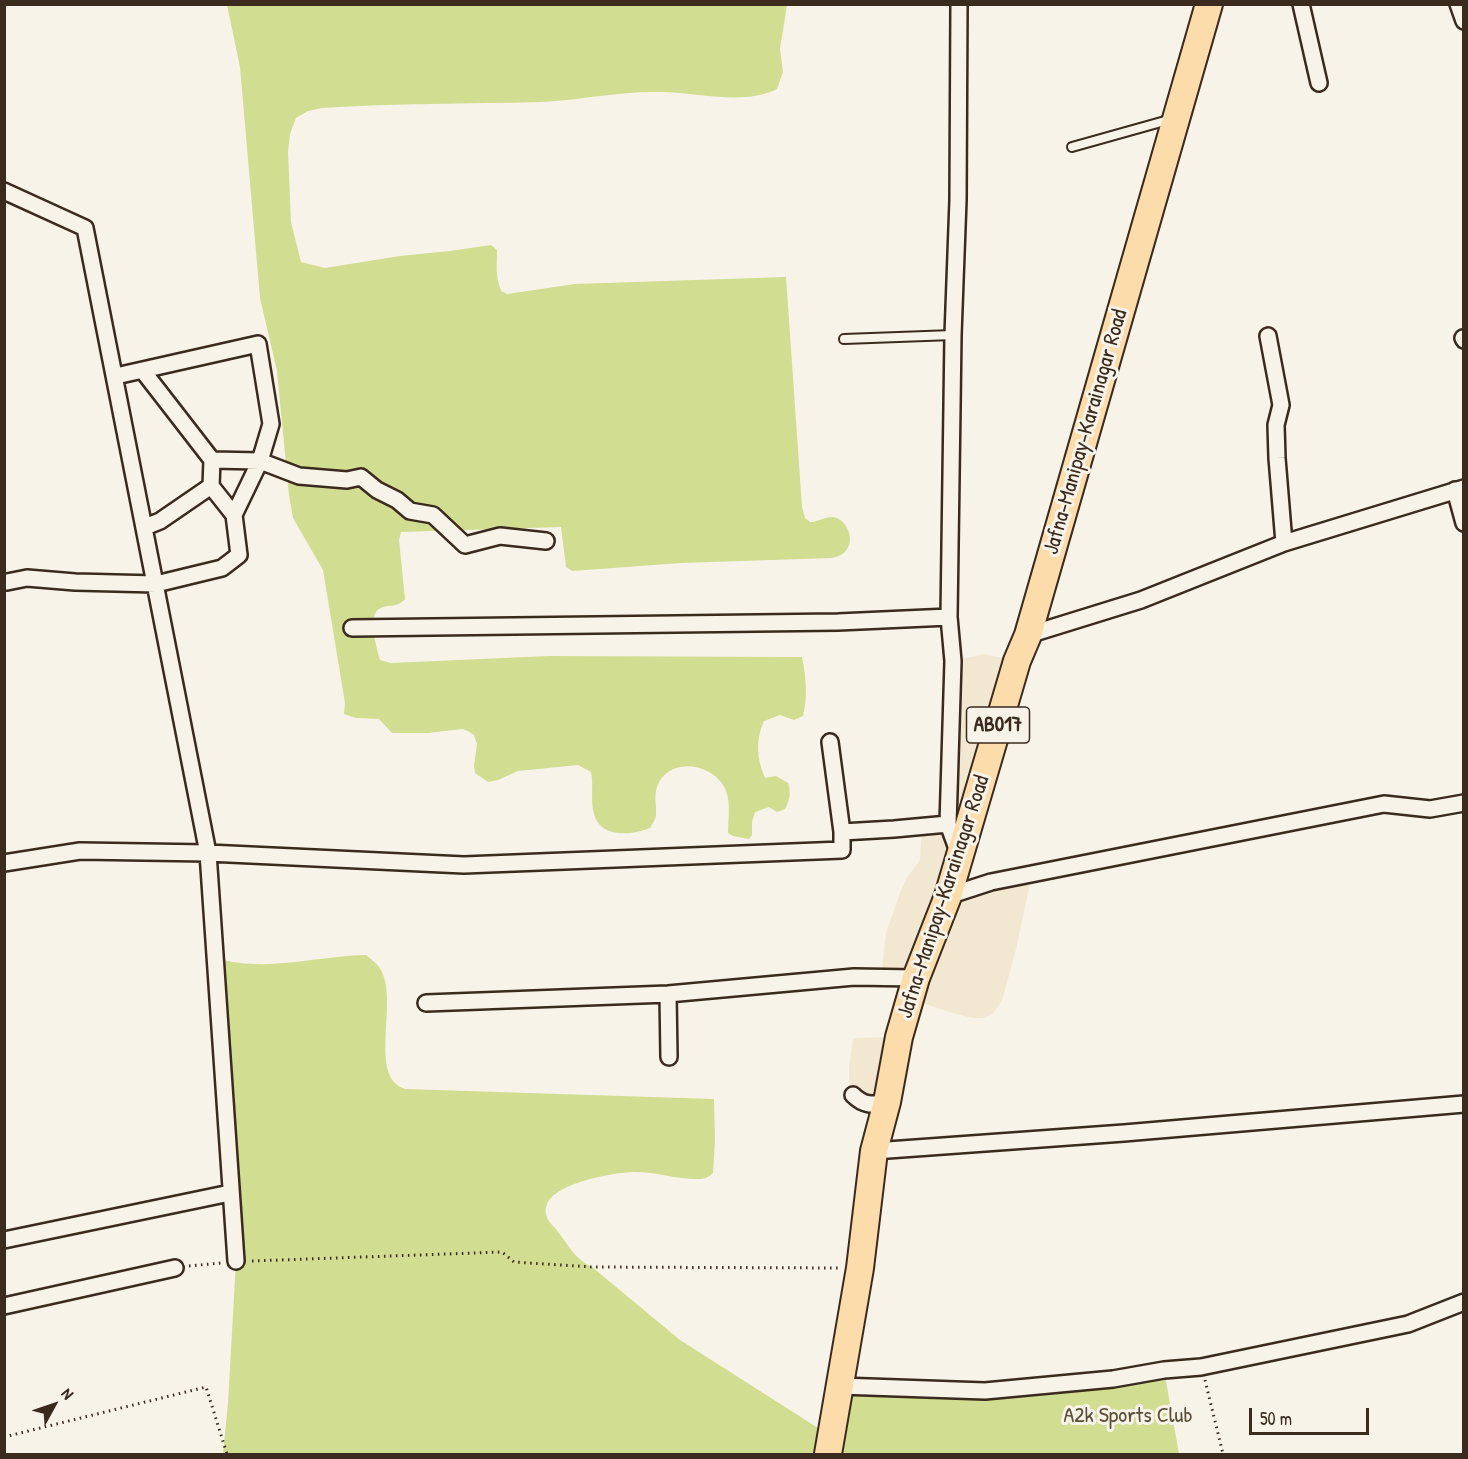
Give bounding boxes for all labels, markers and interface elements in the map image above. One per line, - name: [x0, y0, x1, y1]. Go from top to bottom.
- street label: Jafna-Manipay-Karainagar Road: [1038, 306, 1134, 558]
- road number: AB017: [966, 707, 1030, 743]
- street label: Jafna-Manipay-Karainagar Road: [892, 772, 996, 1022]
- north arrow: [24, 1375, 84, 1435]
- text: N: [57, 1383, 79, 1404]
- scale bar: [1252, 1396, 1372, 1434]
- park label: A2k Sports Club: [1064, 1403, 1192, 1429]
- text: 50 m: [1260, 1406, 1292, 1431]

